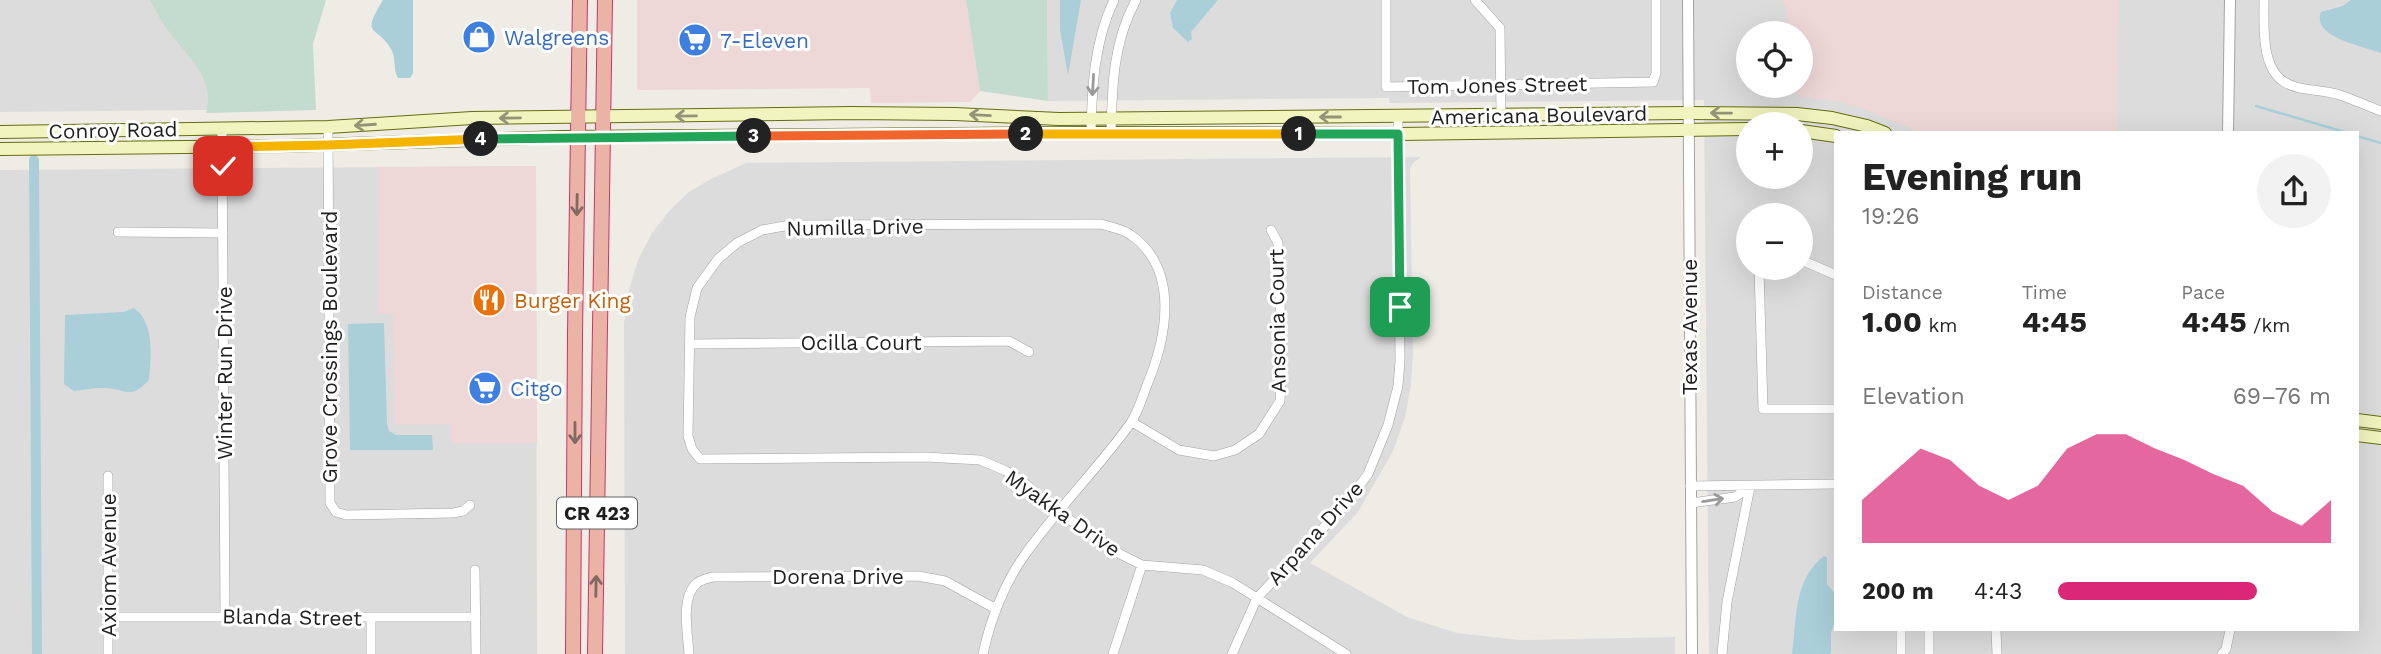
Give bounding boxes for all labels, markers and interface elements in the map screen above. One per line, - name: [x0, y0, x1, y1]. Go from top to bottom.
- shop icon: Walgreens: [460, 18, 498, 56]
- supermarket icon: 7-Eleven: [676, 21, 714, 59]
- map controls: [1736, 21, 1813, 280]
- button: locate: [1736, 21, 1813, 98]
- place label: Walgreens: [504, 25, 609, 50]
- place label: 7-Eleven: [720, 28, 809, 53]
- street label: Tom Jones Street: [1407, 71, 1588, 99]
- one-way arrow: [1086, 73, 1099, 96]
- street label: Americana Boulevard: [1430, 101, 1648, 129]
- one-way arrow: [1710, 106, 1733, 120]
- one-way arrow: [674, 109, 697, 123]
- one-way arrow: [969, 109, 992, 122]
- one-way arrow: [1318, 110, 1341, 123]
- one-way arrow: [499, 111, 522, 124]
- button: +: [1736, 112, 1813, 189]
- street label: Conroy Road: [48, 116, 178, 144]
- pin: 2: [1009, 116, 1044, 152]
- pin: 1: [1282, 116, 1316, 152]
- one-way arrow: [353, 118, 376, 131]
- pin: 3: [736, 118, 772, 154]
- pin: 4: [463, 122, 498, 156]
- text: 2: [1020, 122, 1031, 145]
- text: 1: [1294, 122, 1303, 145]
- text: 3: [748, 124, 759, 147]
- text: 4: [474, 127, 487, 150]
- pin: [193, 136, 253, 196]
- icon: check: [204, 147, 242, 185]
- button: share: [2257, 154, 2331, 228]
- text: Evening run: [1862, 155, 2082, 199]
- one-way arrow: [570, 194, 584, 217]
- button: −: [1736, 203, 1813, 280]
- text: 19:26: [1862, 203, 1919, 230]
- street label: Grove Crossings Boulevard: [317, 210, 342, 484]
- street label: Numilla Drive: [786, 213, 924, 241]
- street label: Ansonia Court: [1263, 248, 1291, 393]
- street label: Texas Avenue: [1677, 259, 1702, 395]
- pin: [1370, 277, 1430, 337]
- restaurant icon: Burger King: [470, 281, 508, 319]
- text: Distance: [1862, 281, 1943, 304]
- text: Time: [2022, 281, 2067, 304]
- text: Pace: [2181, 281, 2225, 304]
- street label: Winter Run Drive: [212, 286, 237, 460]
- place label: Burger King: [514, 288, 632, 313]
- icon: arrive: [1381, 288, 1419, 326]
- text: 1.00: [1862, 304, 1922, 339]
- text: 4:45: [2022, 304, 2087, 339]
- text: 4:45: [2181, 304, 2247, 339]
- text: km: [1922, 314, 1957, 337]
- text: /km: [2247, 314, 2290, 337]
- street label: Ocilla Court: [800, 330, 922, 355]
- supermarket icon: Citgo: [466, 369, 504, 407]
- place label: Citgo: [510, 376, 563, 401]
- text: Elevation: [1862, 383, 1965, 410]
- text: 69–76 m: [2233, 383, 2331, 410]
- one-way arrow: [568, 421, 582, 444]
- street label: Myakka Drive: [1001, 464, 1125, 562]
- street label: Arpana Drive: [1262, 476, 1368, 590]
- street label: Axiom Avenue: [96, 493, 121, 637]
- one-way arrow: [1701, 493, 1724, 506]
- road number: CR 423: [557, 498, 637, 528]
- street label: Dorena Drive: [772, 564, 904, 589]
- one-way arrow: [589, 575, 603, 598]
- text: 200 m: [1862, 578, 1934, 605]
- text: 4:43: [1974, 578, 2022, 605]
- street label: Blanda Street: [222, 603, 362, 631]

